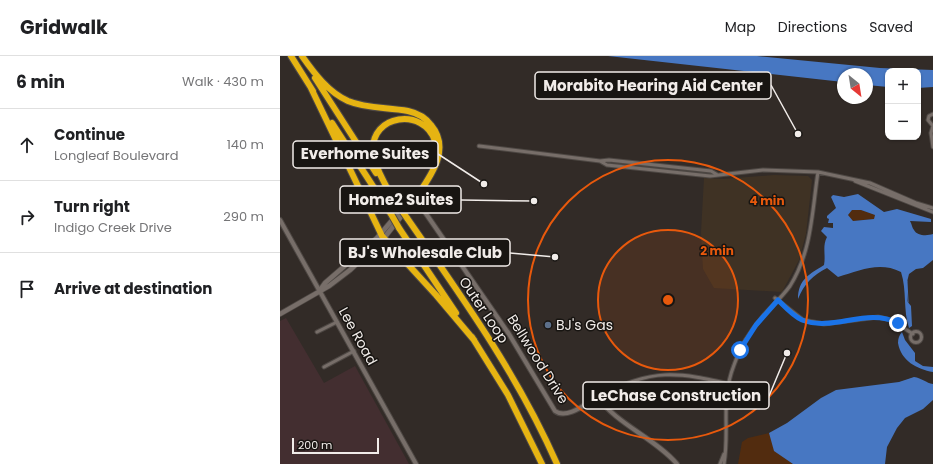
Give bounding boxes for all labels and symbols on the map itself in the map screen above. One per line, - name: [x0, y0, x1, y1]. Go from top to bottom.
- north arrow: [837, 68, 873, 104]
- callout: Morabito Hearing Aid Center: [535, 72, 771, 99]
- text: Morabito Hearing Aid Center: [543, 75, 763, 96]
- callout: Everhome Suites: [293, 141, 438, 168]
- text: Everhome Suites: [301, 143, 429, 164]
- callout: Home2 Suites: [340, 186, 461, 213]
- text: Home2 Suites: [349, 189, 453, 210]
- text: 4 min: [749, 192, 785, 209]
- callout: BJ's Wholesale Club: [340, 239, 510, 266]
- text: BJ's Wholesale Club: [348, 242, 502, 263]
- text: 2 min: [700, 242, 734, 259]
- street label: Outer Loop: [454, 273, 514, 347]
- centre of rings: [661, 293, 675, 307]
- street label: Lee Road: [334, 303, 382, 369]
- street label: Bellwood Drive: [503, 311, 574, 408]
- route end: [889, 314, 907, 332]
- place label: BJ's Gas: [556, 315, 613, 335]
- marker: BJ's Gas: [543, 320, 553, 330]
- route start: [731, 341, 749, 359]
- callout: LeChase Construction: [583, 382, 769, 409]
- text: LeChase Construction: [591, 385, 761, 406]
- scale bar: [292, 436, 379, 455]

